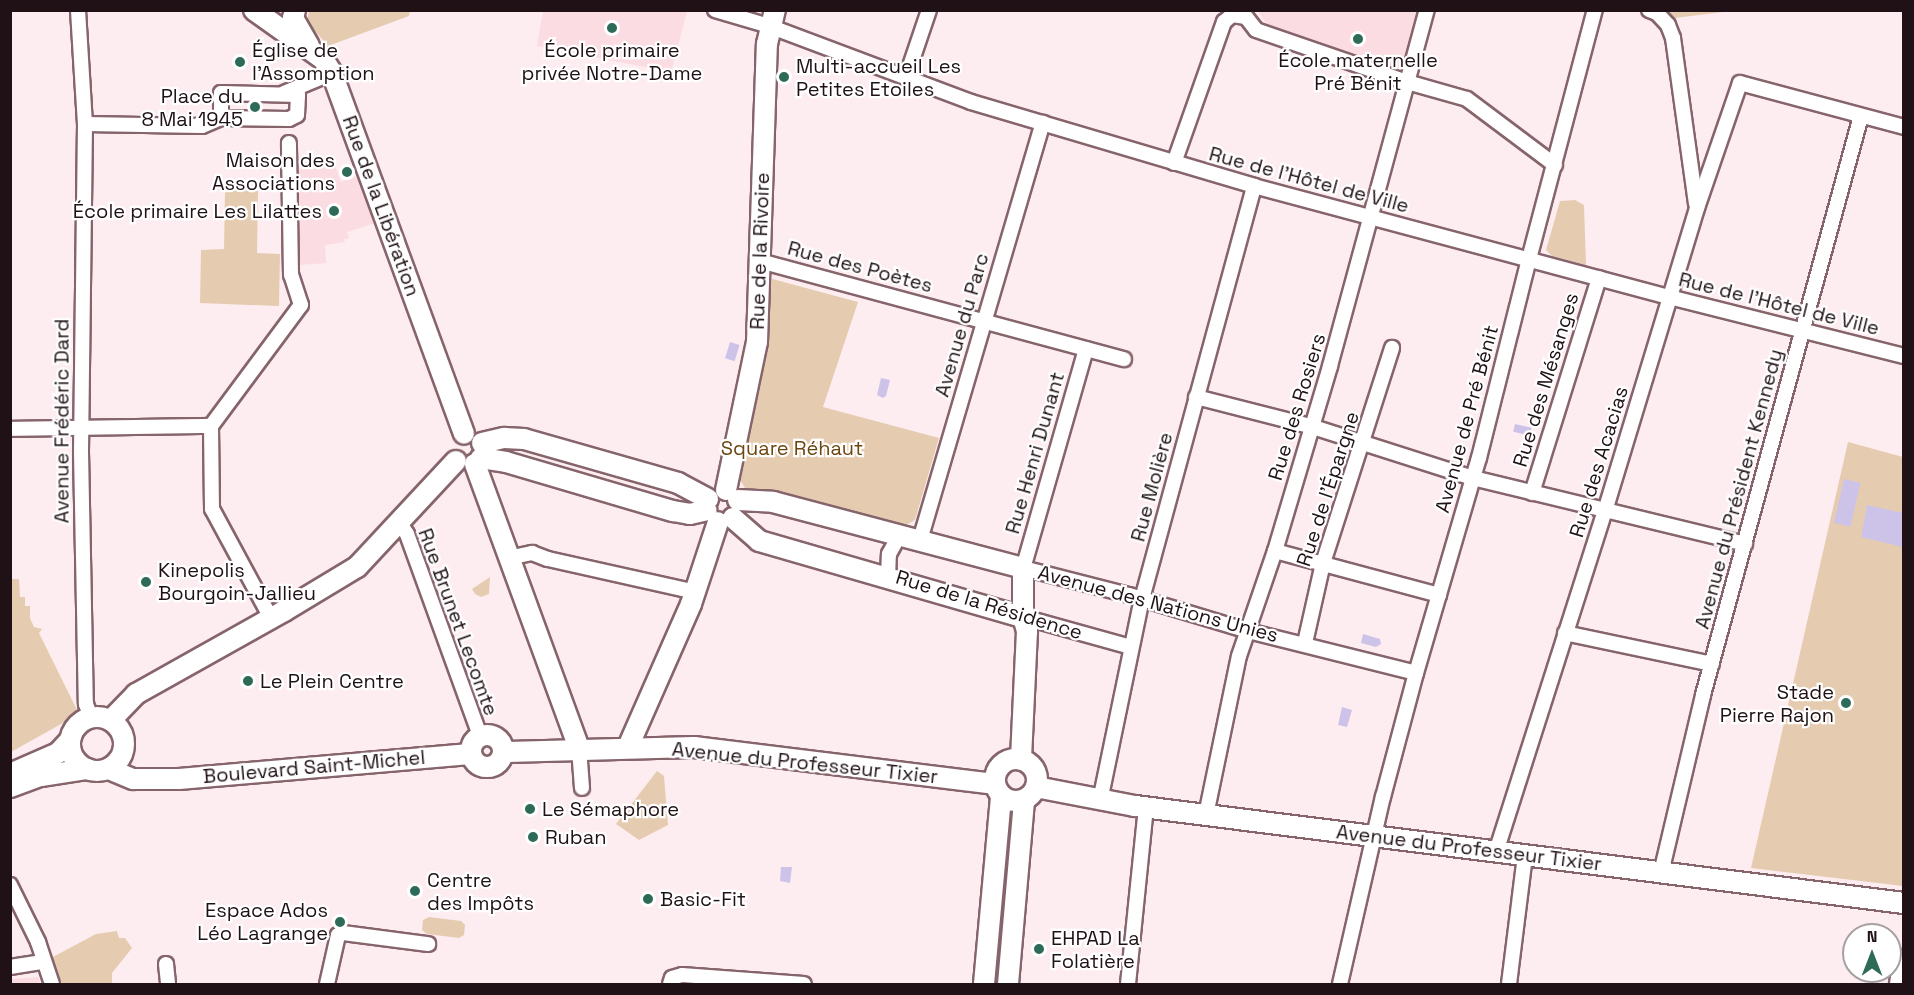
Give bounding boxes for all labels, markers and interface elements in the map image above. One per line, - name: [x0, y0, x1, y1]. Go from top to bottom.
- marker: École primaire privée Notre-Dame: [605, 21, 619, 35]
- marker: École maternelle Pré Bénit: [1351, 32, 1365, 46]
- place label: École primaire privée Notre-Dame: [522, 38, 702, 85]
- place label: Église de l'Assomption: [252, 39, 375, 86]
- place label: École maternelle Pré Bénit: [1278, 48, 1438, 95]
- place label: Multi-accueil Les Petites Etoiles: [796, 54, 961, 101]
- marker: Église de l'Assomption: [233, 55, 247, 69]
- marker: Multi-accueil Les Petites Etoiles: [777, 70, 791, 84]
- place label: Place du 8 Mai 1945: [141, 84, 243, 131]
- marker: Place du 8 Mai 1945: [248, 100, 262, 114]
- street label: Rue de la Libération: [337, 112, 425, 300]
- street label: Rue de l'Hôtel de Ville: [1206, 142, 1412, 218]
- place label: Maison des Associations: [212, 148, 335, 195]
- marker: Maison des Associations: [340, 165, 354, 179]
- street label: Rue de la Rivoire: [745, 172, 775, 330]
- place label: École primaire Les Lilattes: [73, 199, 322, 223]
- marker: École primaire Les Lilattes: [327, 204, 341, 218]
- street label: Rue des Poètes: [785, 236, 935, 298]
- street label: Avenue du Parc: [930, 250, 994, 400]
- street label: Rue de l'Hôtel de Ville: [1676, 267, 1882, 341]
- street label: Rue des Mésanges: [1508, 290, 1584, 470]
- street label: Avenue Frédéric Dard: [50, 319, 74, 523]
- street label: Avenue de Pré Bénit: [1430, 323, 1504, 515]
- street label: Rue des Rosiers: [1263, 331, 1331, 483]
- street label: Avenue du Président Kennedy: [1690, 346, 1788, 632]
- street label: Rue Henri Dunant: [1000, 369, 1070, 537]
- street label: Rue des Acacias: [1565, 383, 1633, 541]
- street label: Rue de l'Épargne: [1292, 409, 1364, 569]
- street label: Rue Molière: [1126, 430, 1178, 544]
- park label: Square Réhaut: [721, 436, 863, 460]
- street label: Rue Brunet Lecomte: [413, 525, 503, 719]
- place label: Kinepolis Bourgoin-Jallieu: [158, 558, 316, 605]
- street label: Avenue des Nations Unies: [1035, 560, 1281, 648]
- street label: Rue de la Résidence: [893, 565, 1085, 645]
- marker: Kinepolis Bourgoin-Jallieu: [139, 575, 153, 589]
- place label: Le Plein Centre: [260, 669, 404, 693]
- marker: Le Plein Centre: [241, 674, 255, 688]
- place label: Stade Pierre Rajon: [1720, 680, 1834, 727]
- marker: Stade Pierre Rajon: [1839, 696, 1853, 710]
- street label: Avenue du Professeur Tixier: [671, 737, 939, 789]
- street label: Boulevard Saint-Michel: [202, 745, 426, 789]
- place label: Le Sémaphore: [542, 797, 679, 821]
- marker: Le Sémaphore: [523, 802, 537, 816]
- street label: Avenue du Professeur Tixier: [1335, 820, 1603, 876]
- place label: Ruban: [545, 825, 606, 849]
- marker: Ruban: [526, 830, 540, 844]
- place label: Centre des Impôts: [427, 868, 534, 915]
- marker: Centre des Impôts: [408, 884, 422, 898]
- place label: Basic-Fit: [660, 887, 746, 911]
- marker: Basic-Fit: [641, 892, 655, 906]
- place label: Espace Ados Léo Lagrange: [197, 898, 328, 945]
- marker: Espace Ados Léo Lagrange: [333, 915, 347, 929]
- north arrow: [1842, 923, 1902, 983]
- place label: EHPAD La Folatière: [1051, 926, 1140, 973]
- text: N: [1867, 926, 1877, 947]
- marker: EHPAD La Folatière: [1032, 942, 1046, 956]

